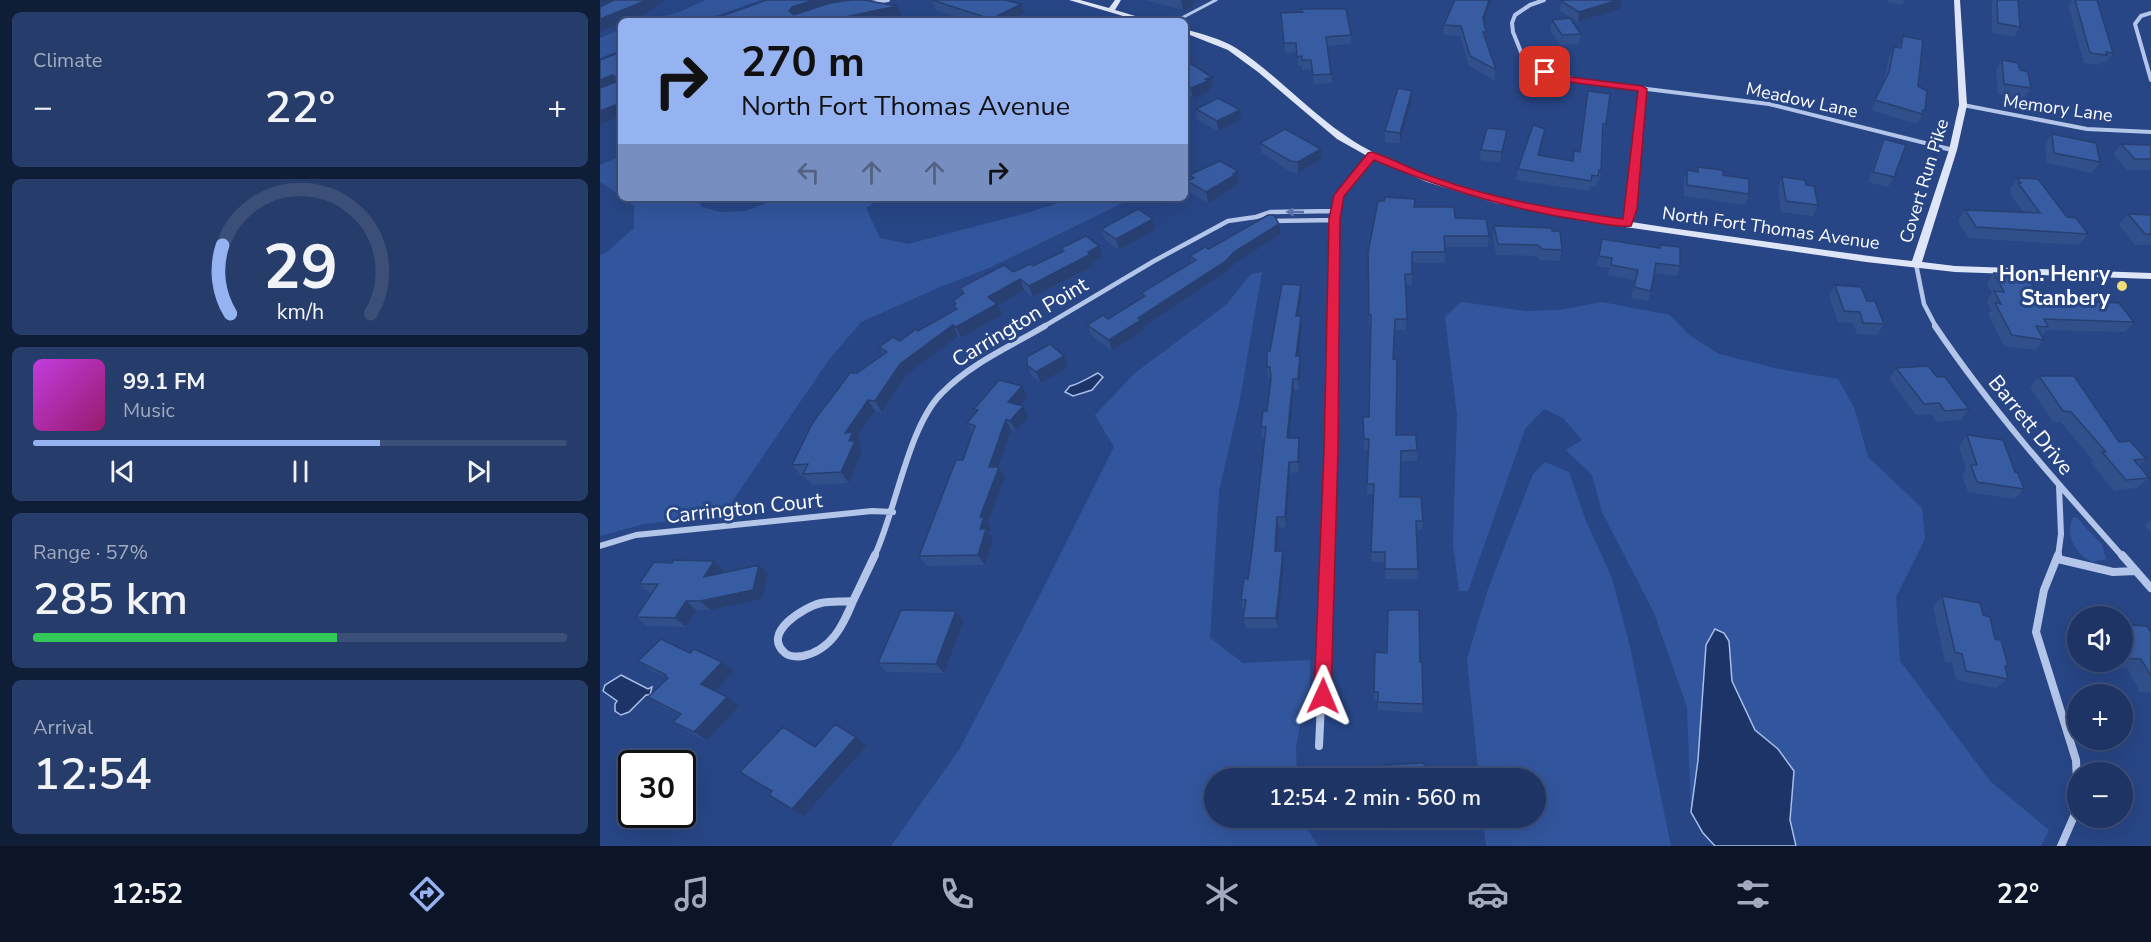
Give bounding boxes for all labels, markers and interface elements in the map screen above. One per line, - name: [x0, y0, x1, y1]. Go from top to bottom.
- text: 270 m: [741, 34, 865, 91]
- icon: right: [642, 42, 720, 120]
- pin: [1519, 46, 1570, 97]
- text: Climate: [33, 47, 102, 74]
- icon: arrive: [1528, 55, 1561, 88]
- street label: Meadow Lane: [1744, 76, 1860, 124]
- text: 22°: [265, 77, 335, 138]
- text: −: [33, 85, 53, 130]
- text: +: [547, 85, 567, 130]
- text: North Fort Thomas Avenue: [741, 88, 1070, 125]
- street label: Memory Lane: [2002, 88, 2114, 128]
- street label: Covert Run Pike: [1894, 116, 1954, 246]
- icon: left: [792, 156, 825, 189]
- icon: ahead: [855, 156, 888, 189]
- icon: ahead: [918, 156, 951, 189]
- icon: right: [981, 156, 1014, 189]
- street label: North Fort Thomas Avenue: [1661, 201, 1881, 255]
- one-way arrow: [1286, 207, 1305, 216]
- text: 29: [263, 225, 337, 310]
- place label: Hon. Henry Stanbery: [1999, 260, 2111, 312]
- street label: Carrington Point: [947, 270, 1094, 374]
- marker: Hon. Henry Stanbery: [2115, 279, 2129, 293]
- text: km/h: [276, 297, 324, 327]
- text: 99.1 FM: [123, 367, 205, 397]
- street label: Barrett Drive: [1982, 369, 2080, 481]
- text: Music: [123, 397, 175, 424]
- icon: previous: [106, 455, 139, 488]
- icon: pause: [284, 455, 317, 488]
- icon: next: [462, 455, 495, 488]
- street label: Carrington Court: [664, 486, 824, 530]
- text: Range · 57%: [33, 539, 148, 566]
- text: 285 km: [33, 569, 188, 630]
- map controls: [2067, 606, 2133, 828]
- button: sound: [2067, 606, 2133, 672]
- position arrow: [1291, 664, 1355, 728]
- button: +: [2067, 684, 2133, 750]
- text: Arrival: [33, 714, 93, 741]
- text: 12:54: [33, 744, 152, 805]
- speed limit sign: 30: [618, 750, 696, 828]
- button: −: [2067, 762, 2133, 828]
- text: 12:54 · 2 min · 560 m: [1269, 783, 1481, 813]
- icon: directions: [406, 873, 448, 915]
- icon: music: [671, 873, 713, 915]
- icon: phone: [936, 873, 978, 915]
- icon: climate: [1201, 873, 1243, 915]
- icon: car: [1467, 873, 1509, 915]
- icon: filters: [1732, 873, 1774, 915]
- text: 12:52: [112, 876, 183, 913]
- text: 22°: [1997, 876, 2039, 913]

